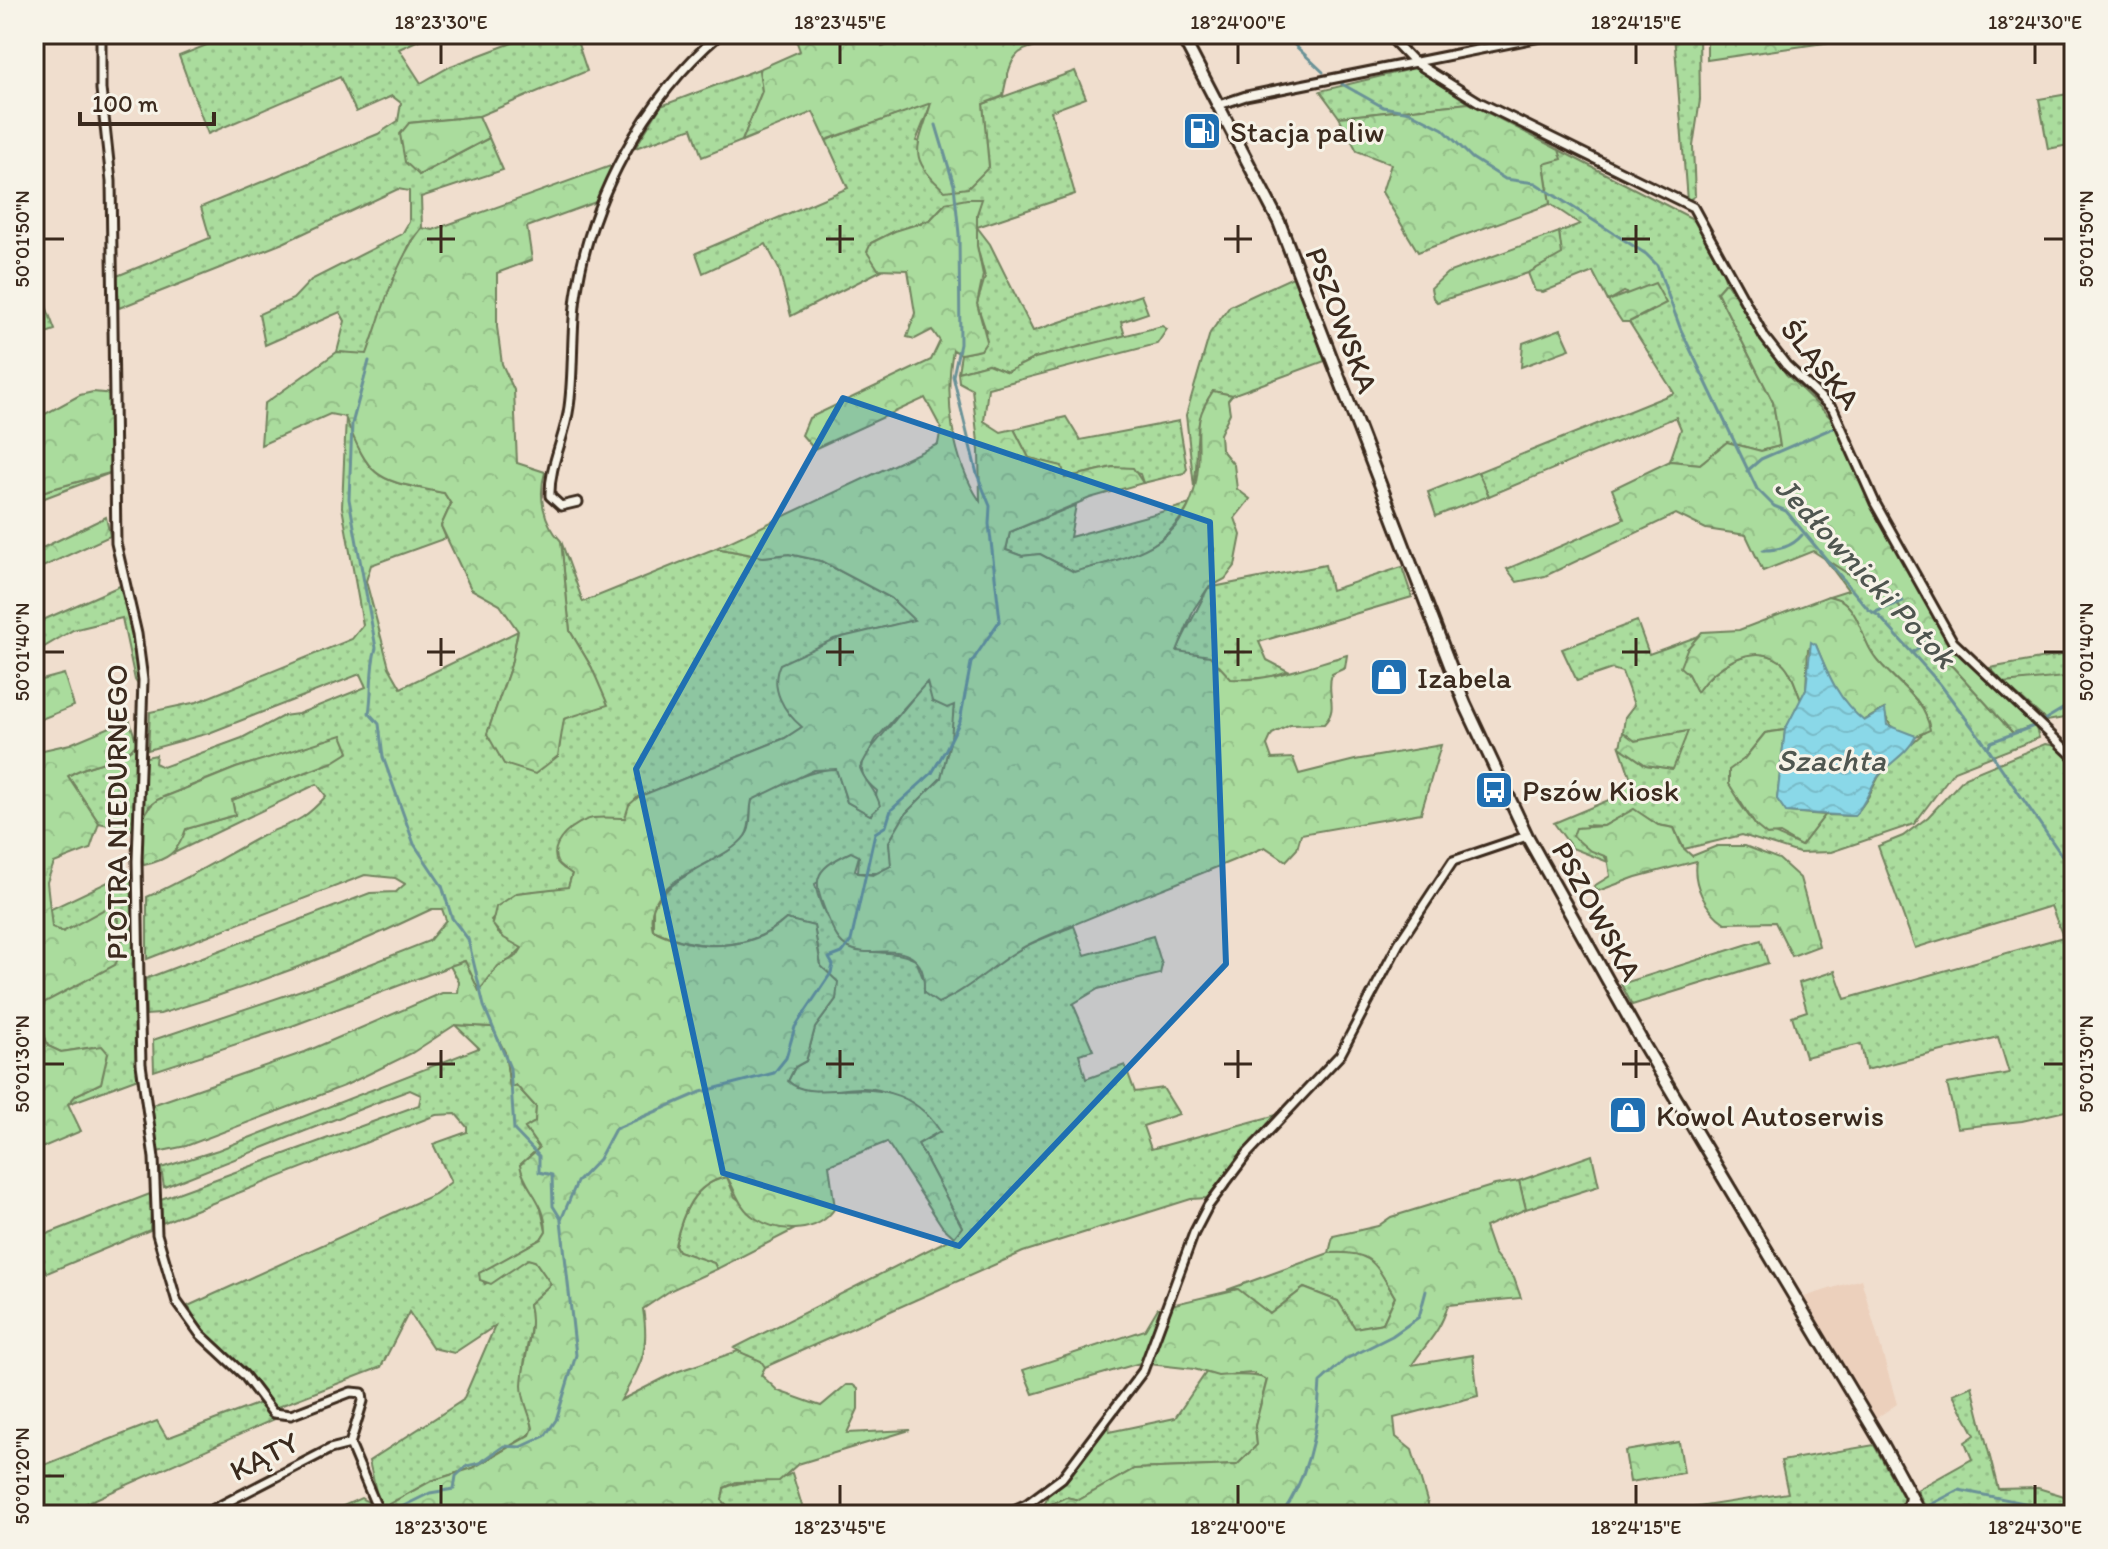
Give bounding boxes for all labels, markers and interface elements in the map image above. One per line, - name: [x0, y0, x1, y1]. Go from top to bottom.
- text: 18°23'30"E: [395, 10, 487, 34]
- text: 18°23'45"E: [794, 10, 886, 34]
- text: 18°24'00"E: [1190, 10, 1286, 34]
- text: 18°24'15"E: [1591, 10, 1681, 34]
- text: 18°24'30"E: [1988, 10, 2082, 34]
- scale bar: [80, 76, 214, 126]
- text: 100 m: [92, 89, 158, 118]
- fuel station icon: Stacja paliw: [1181, 110, 1223, 152]
- place label: Stacja paliw: [1230, 113, 1384, 150]
- text: 50°01'50"N: [10, 190, 34, 288]
- text: 50°01'50"N: [2074, 190, 2098, 288]
- street label: PSZOWSKA: [1297, 242, 1387, 398]
- street label: ŚLĄSKA: [1773, 311, 1869, 417]
- water label: Jedłownicki Potok: [1767, 468, 1966, 677]
- text: 50°01'40"N: [10, 602, 34, 702]
- text: 50°01'40"N: [2074, 602, 2098, 702]
- shop icon: Izabela: [1368, 656, 1410, 698]
- place label: Izabela: [1417, 659, 1512, 696]
- street label: PIOTRA NIEDURNEGO: [98, 664, 135, 960]
- water label: Szachta: [1777, 741, 1887, 779]
- bus stop icon: Pszów Kiosk: [1473, 769, 1515, 811]
- place label: Pszów Kiosk: [1522, 772, 1679, 809]
- street label: PSZOWSKA: [1544, 835, 1650, 987]
- text: 50°01'30"N: [10, 1015, 34, 1113]
- text: 50°01'30"N: [2074, 1015, 2098, 1113]
- shop icon: Kowol Autoserwis: [1607, 1094, 1649, 1136]
- place label: Kowol Autoserwis: [1656, 1097, 1884, 1134]
- street label: KĄTY: [223, 1423, 305, 1489]
- text: 50°01'20"N: [10, 1427, 34, 1525]
- text: 18°23'30"E: [395, 1515, 487, 1539]
- text: 18°23'45"E: [794, 1515, 886, 1539]
- text: 18°24'00"E: [1190, 1515, 1286, 1539]
- text: 18°24'15"E: [1591, 1515, 1681, 1539]
- text: 18°24'30"E: [1988, 1515, 2082, 1539]

